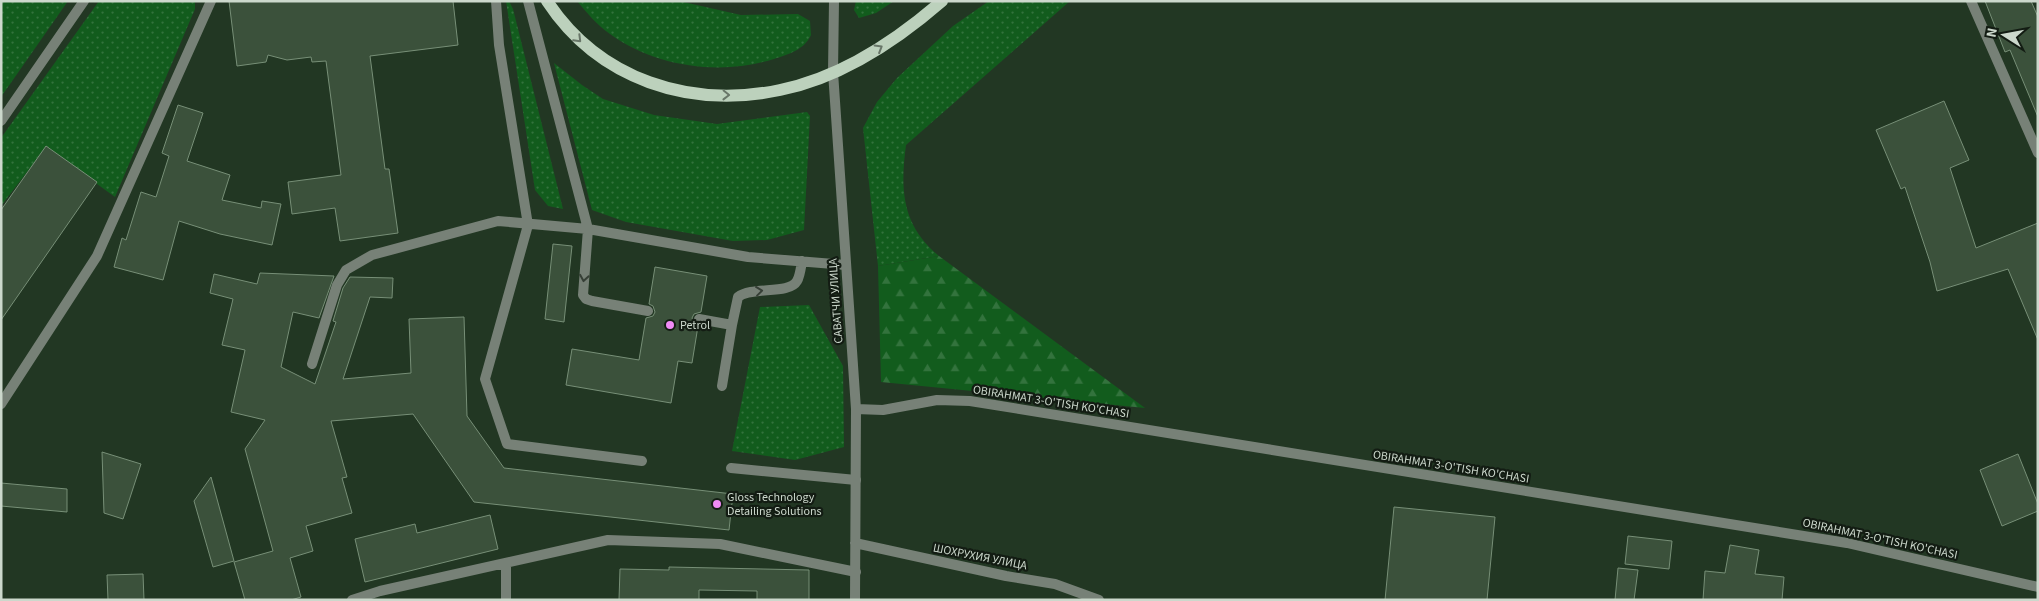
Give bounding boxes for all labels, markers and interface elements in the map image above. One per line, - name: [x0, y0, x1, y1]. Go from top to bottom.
- north arrow: [1979, 10, 2029, 60]
- text: N: [1982, 26, 2003, 39]
- one-way arrow: [572, 33, 581, 42]
- one-way arrow: [873, 44, 882, 54]
- one-way arrow: [722, 90, 730, 100]
- street label: САВАТЧИ УЛИЦА: [825, 257, 847, 344]
- one-way arrow: [579, 273, 589, 282]
- one-way arrow: [755, 286, 763, 297]
- place label: Petrol: [680, 317, 710, 334]
- marker: Petrol: [664, 319, 676, 331]
- street label: OBIRAHMAT 3-O'TISH KO'CHASI: [972, 381, 1130, 423]
- street label: OBIRAHMAT 3-O'TISH KO'CHASI: [1372, 446, 1530, 488]
- place label: Gloss Technology Detailing Solutions: [727, 489, 822, 520]
- marker: Gloss Technology Detailing Solutions: [711, 498, 723, 510]
- street label: OBIRAHMAT 3-O'TISH KO'CHASI: [1801, 514, 1959, 564]
- street label: ШОХРУХИЯ УЛИЦА: [932, 540, 1029, 575]

